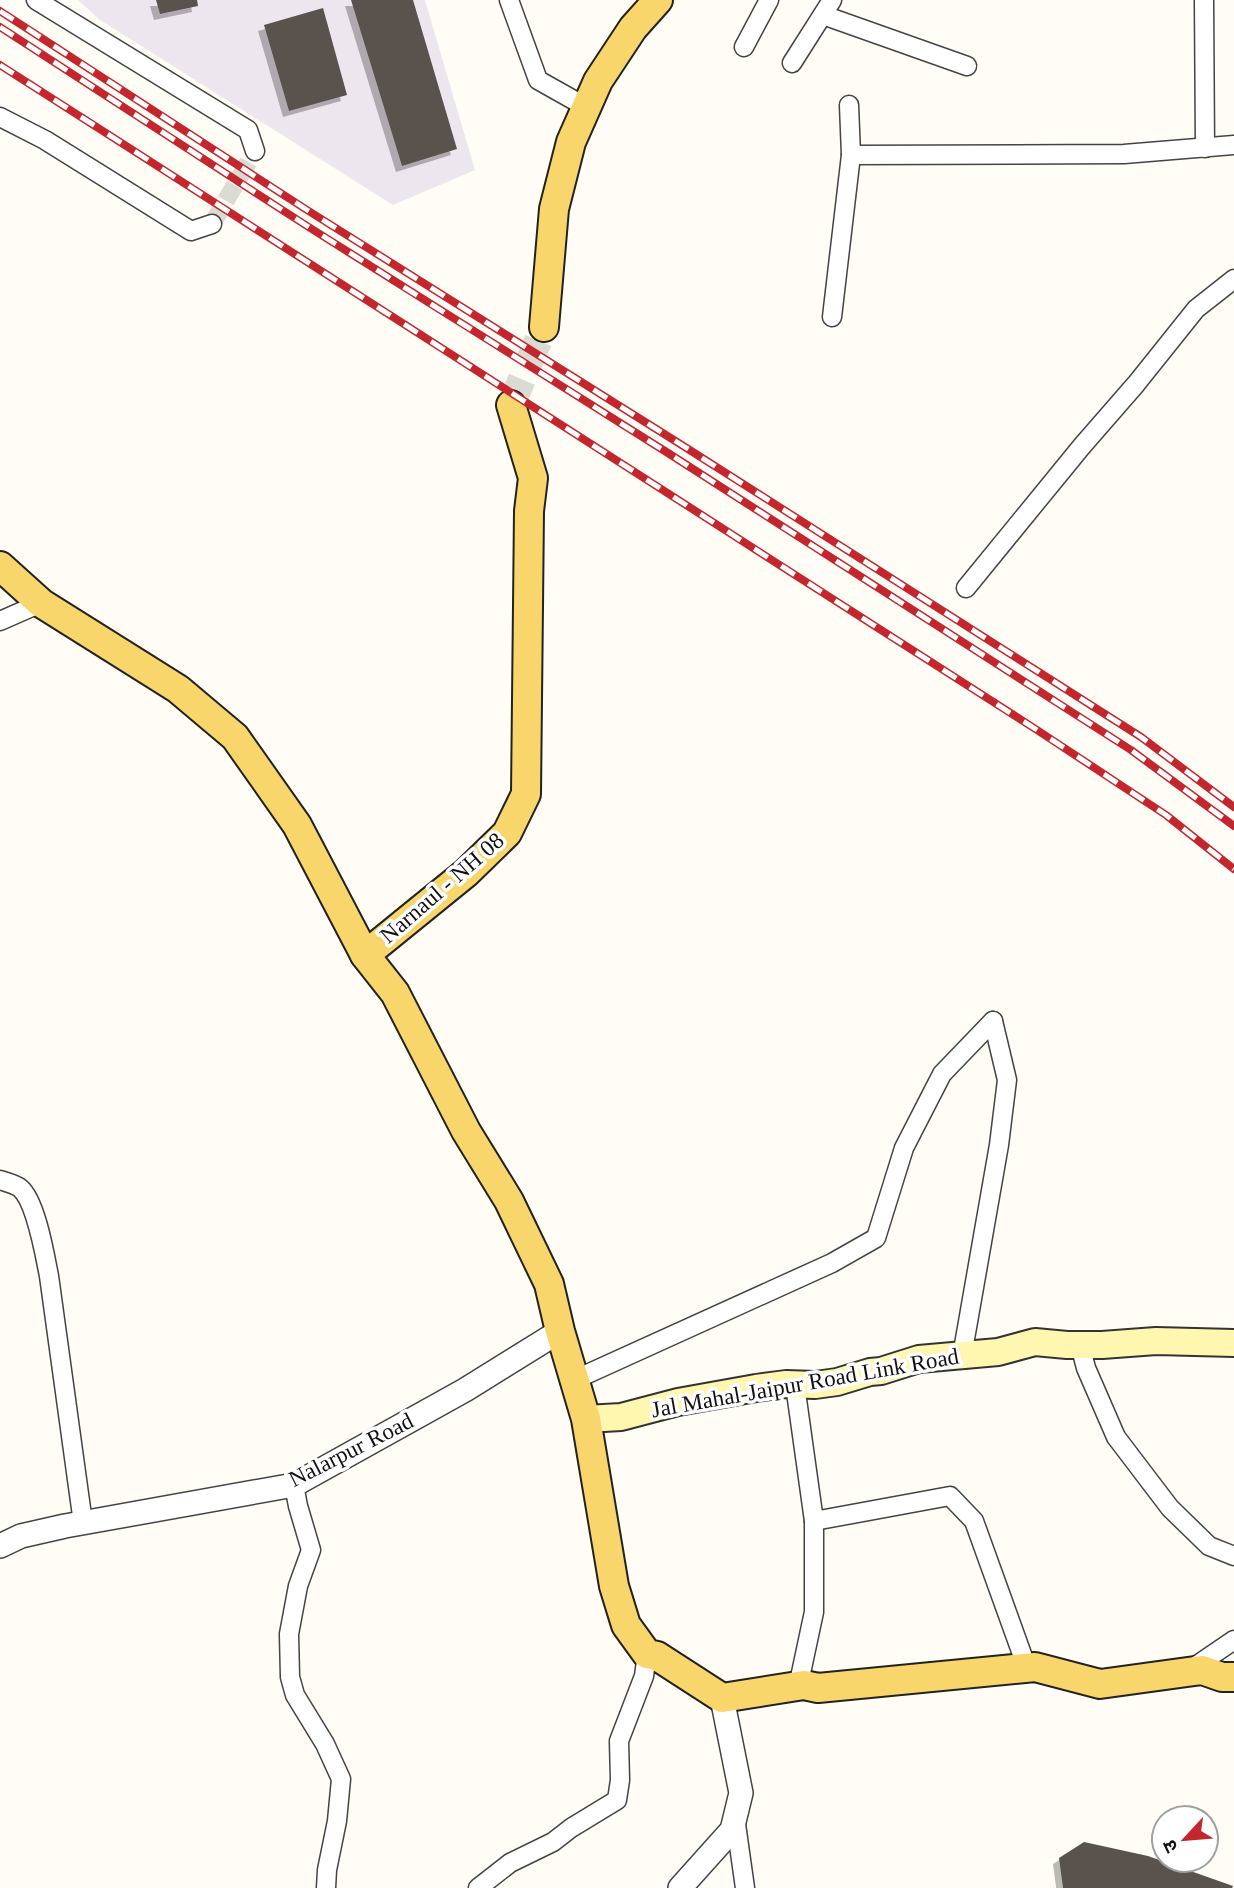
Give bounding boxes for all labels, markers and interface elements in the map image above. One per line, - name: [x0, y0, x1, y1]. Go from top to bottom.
- street label: Narnaul - NH 08: [375, 828, 509, 948]
- street label: Jal Mahal-Jaipur Road Link Road: [649, 1344, 961, 1422]
- street label: Nalarpur Road: [285, 1408, 418, 1492]
- north arrow: [1150, 1804, 1220, 1874]
- text: उ: [1158, 1836, 1182, 1856]

